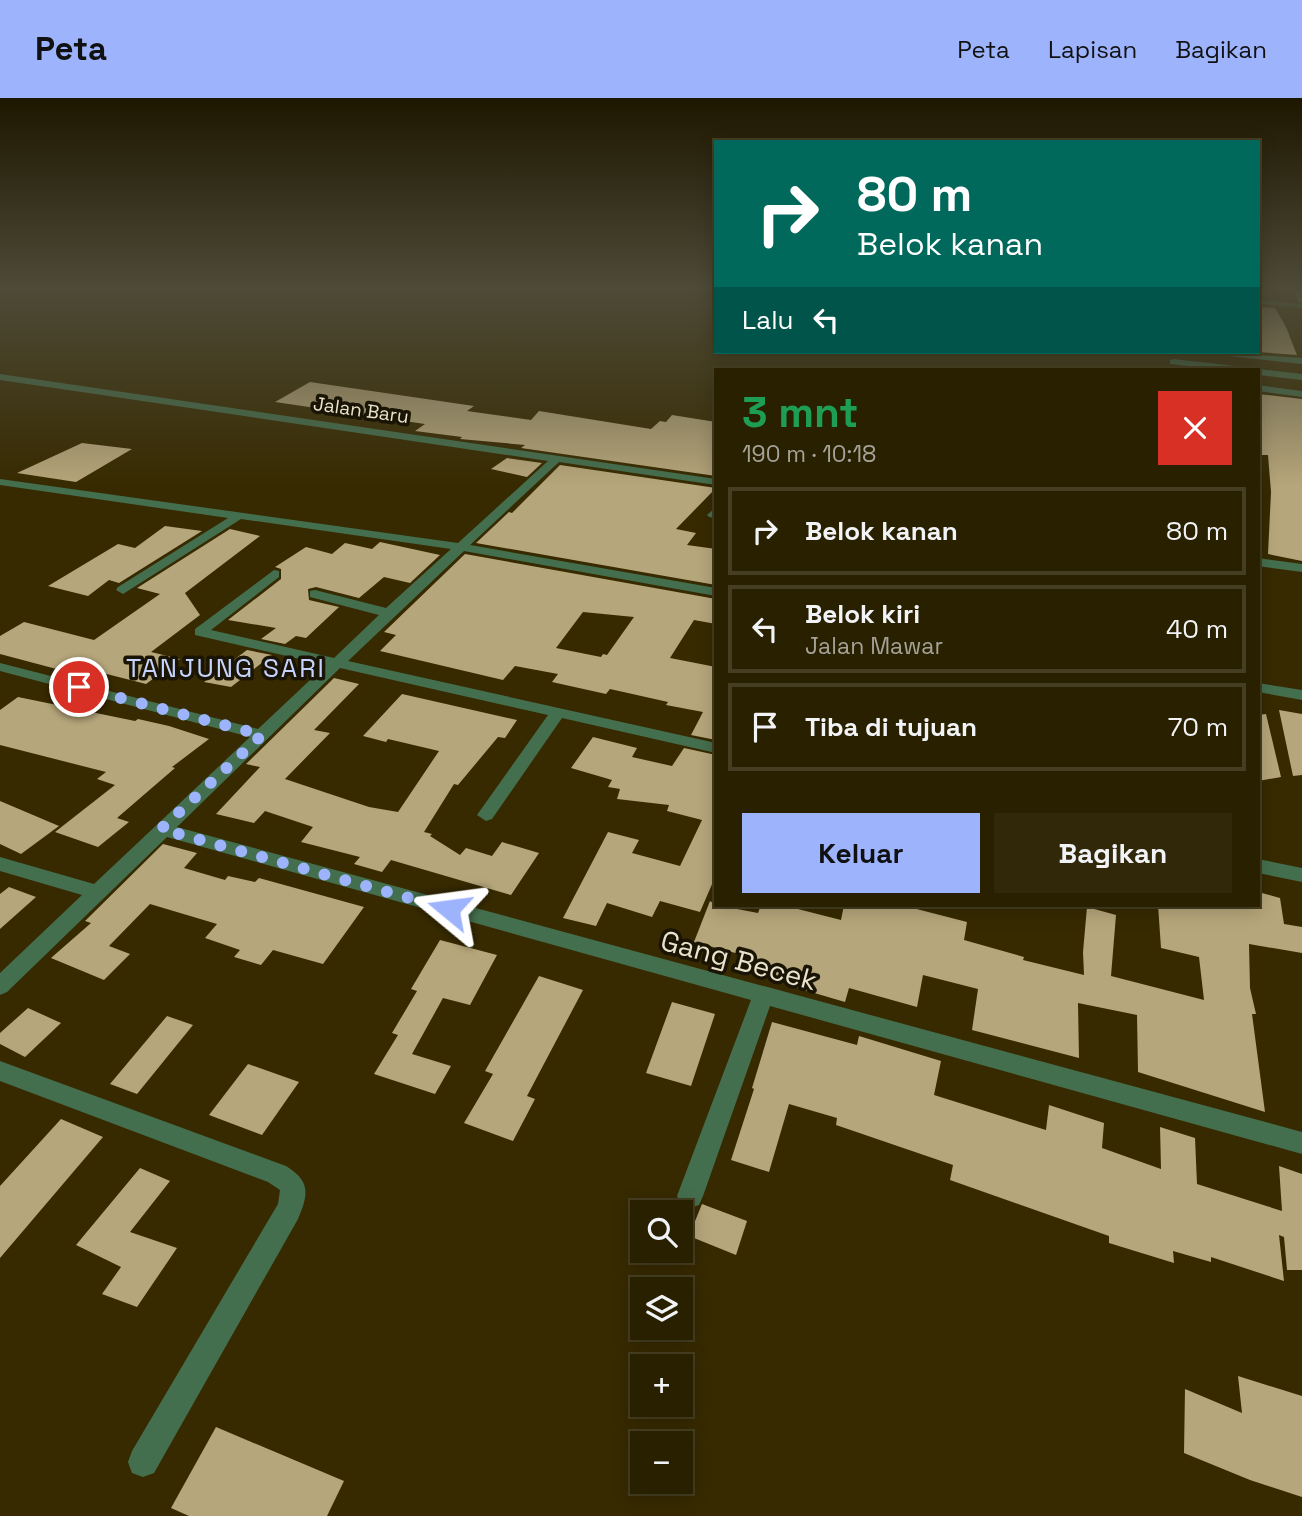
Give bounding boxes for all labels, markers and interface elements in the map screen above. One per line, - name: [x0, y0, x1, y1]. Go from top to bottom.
- text: Peta: [35, 28, 107, 70]
- text: Peta: [957, 34, 1010, 65]
- text: Lapisan: [1048, 34, 1137, 65]
- text: Bagikan: [1175, 34, 1267, 65]
- text: 80 m: [857, 163, 972, 225]
- icon: right: [742, 168, 833, 259]
- text: Belok kanan: [857, 224, 1043, 264]
- icon: left: [807, 301, 845, 339]
- text: Lalu: [742, 303, 793, 337]
- text: 3 mnt: [742, 386, 859, 439]
- street label: Jalan Baru: [312, 391, 410, 429]
- button: close: [1158, 391, 1232, 465]
- text: 190 m · 10:18: [742, 439, 876, 469]
- icon: right: [746, 512, 784, 550]
- text: Belok kanan: [805, 514, 958, 548]
- text: 80 m: [1166, 514, 1228, 548]
- text: Belok kiri: [805, 597, 920, 631]
- icon: left: [746, 610, 784, 648]
- text: 40 m: [1166, 612, 1228, 646]
- text: Jalan Mawar: [805, 631, 943, 661]
- district label: TANJUNG SARI: [126, 651, 326, 685]
- pin: [49, 657, 109, 717]
- icon: arrive: [60, 668, 98, 706]
- icon: arrive: [746, 708, 784, 746]
- text: Tiba di tujuan: [805, 710, 977, 744]
- text: 70 m: [1168, 710, 1228, 744]
- button: Keluar: [742, 813, 980, 893]
- button: Bagikan: [994, 813, 1232, 893]
- position arrow: [412, 872, 486, 946]
- street label: Gang Becek: [657, 922, 821, 998]
- map controls: [630, 1200, 693, 1494]
- button: search: [630, 1200, 693, 1263]
- button: layers: [630, 1277, 693, 1340]
- button: +: [630, 1354, 693, 1417]
- button: −: [630, 1431, 693, 1494]

